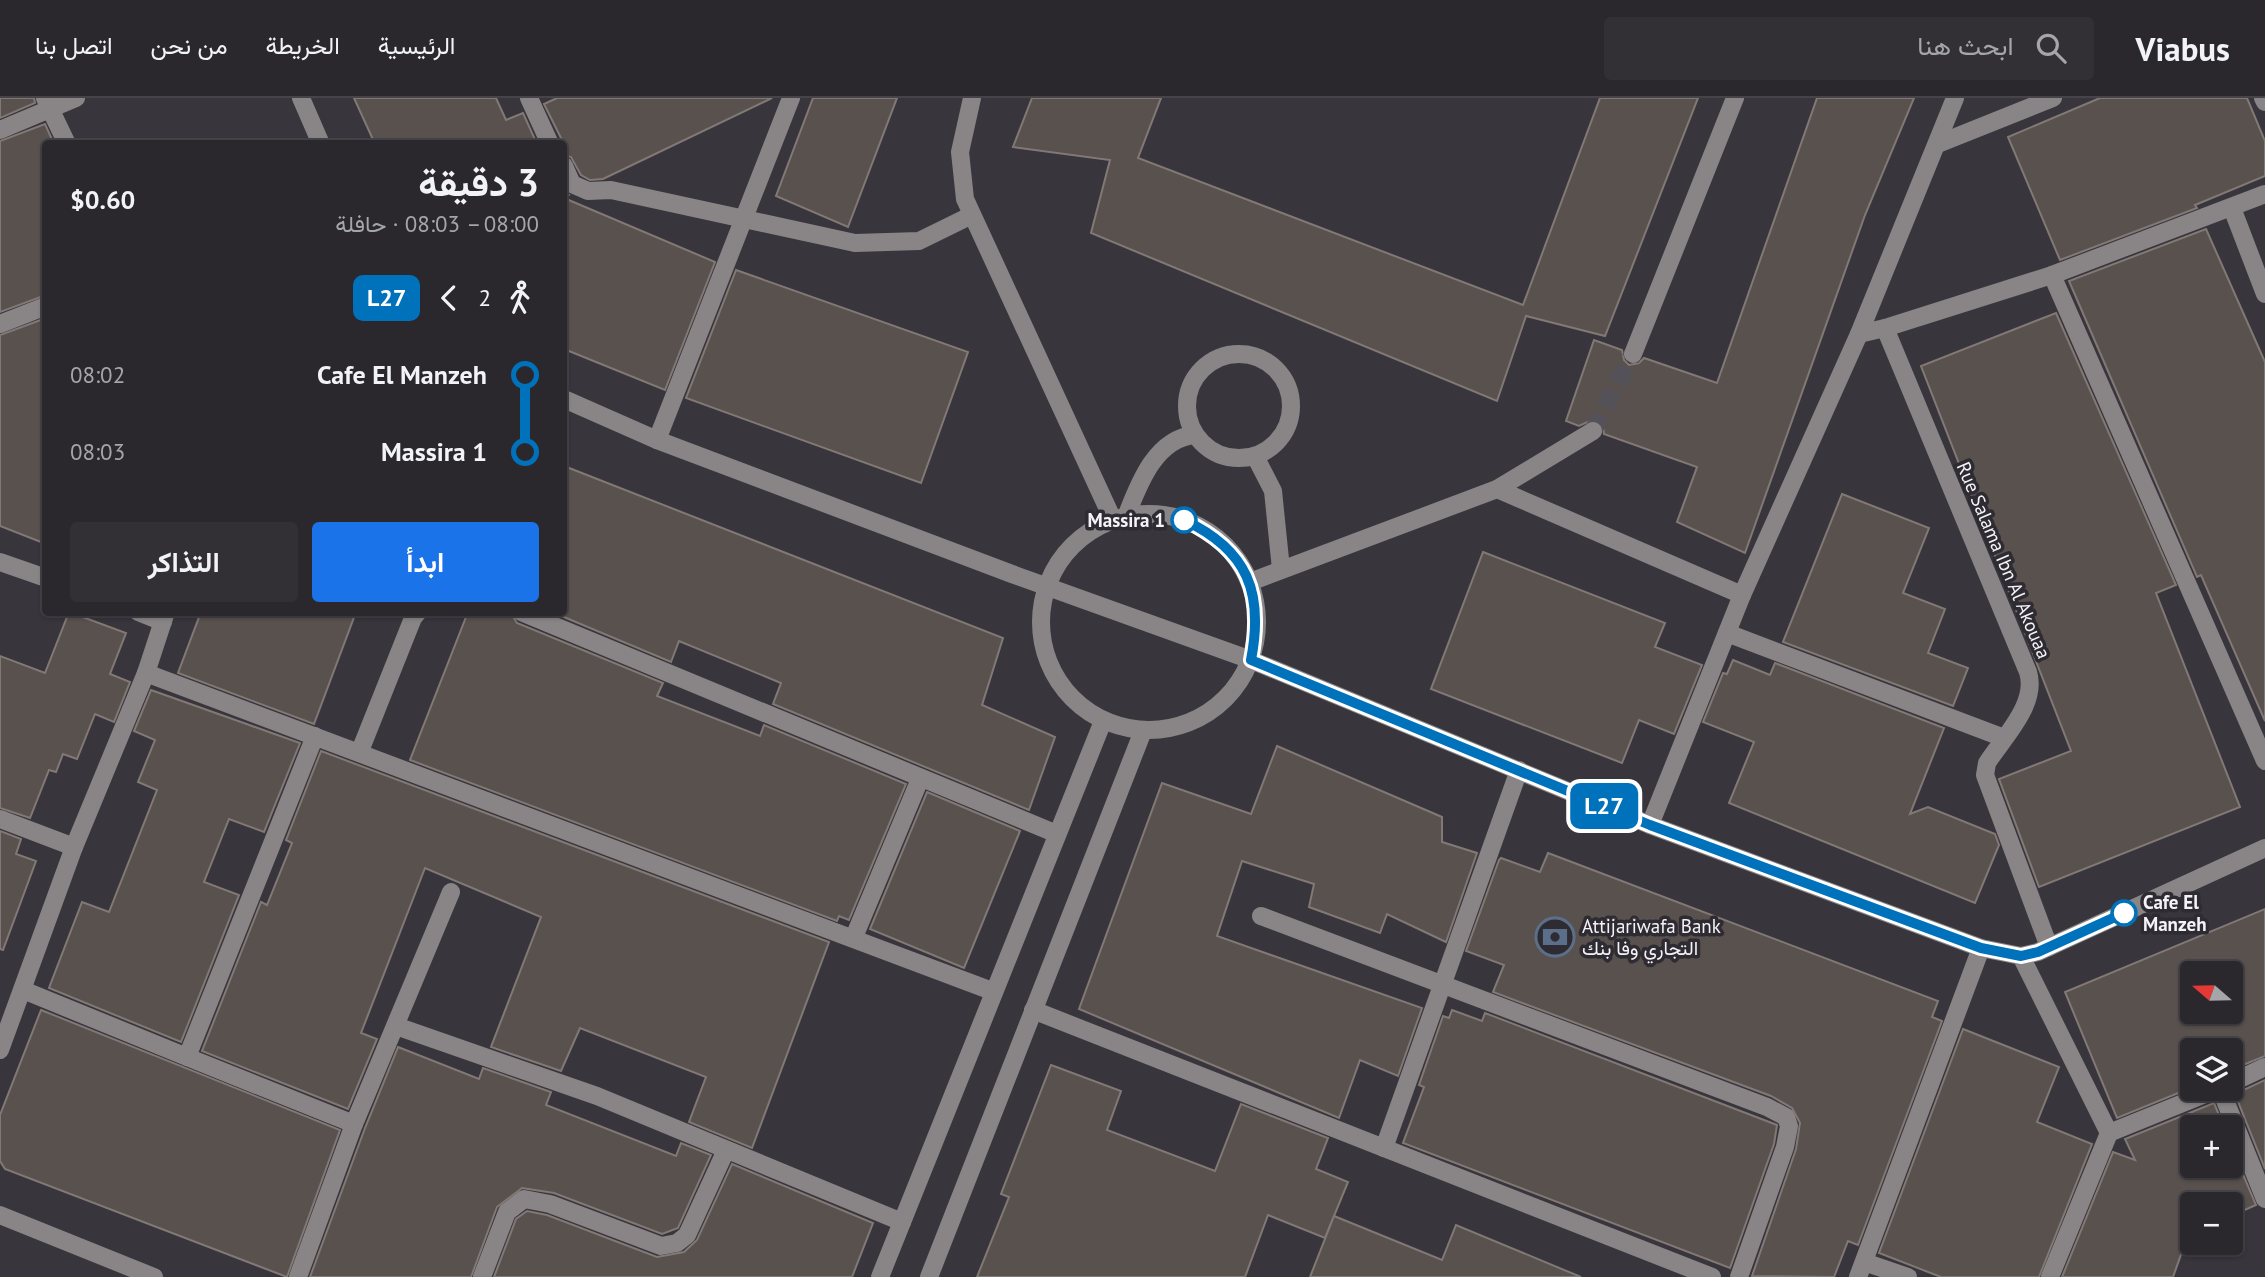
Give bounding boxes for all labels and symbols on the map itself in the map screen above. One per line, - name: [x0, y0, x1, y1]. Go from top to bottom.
- street label: Rue Salama Ibn Al Akouaa: [1952, 458, 2056, 662]
- marker: Massira 1: [1171, 507, 1197, 533]
- place label: Massira 1: [1088, 508, 1165, 532]
- line badge: L27: [1564, 783, 1644, 829]
- place label: Cafe El Manzeh: [2143, 890, 2207, 936]
- marker: Cafe El Manzeh: [2111, 900, 2137, 926]
- place label: Attijariwafa Bank التجاري وفا بنك: [1582, 914, 1721, 964]
- bank icon: Attijariwafa Bank التجاري وفا بنك: [1534, 916, 1576, 958]
- north arrow: [2180, 961, 2244, 1024]

